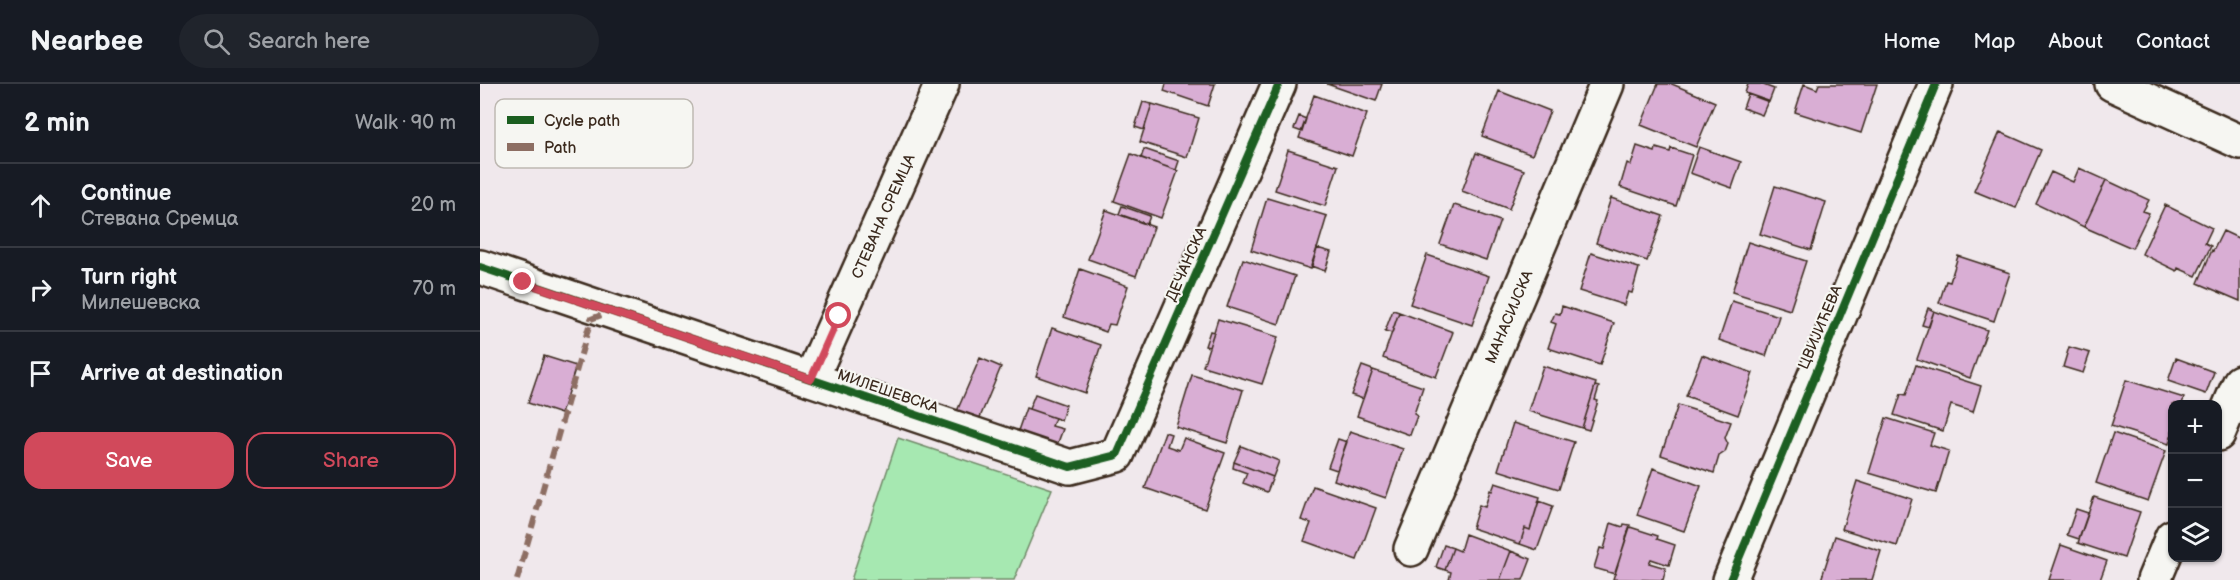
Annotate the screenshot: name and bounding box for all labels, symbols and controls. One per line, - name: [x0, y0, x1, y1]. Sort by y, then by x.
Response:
- search box: [179, 14, 599, 68]
- text: Nearbee: [30, 25, 143, 58]
- icon: search: [200, 25, 233, 58]
- text: Search here: [248, 28, 370, 55]
- text: Home: [1883, 29, 1940, 54]
- text: Map: [1973, 29, 2015, 54]
- text: About: [2048, 29, 2103, 54]
- text: Contact: [2136, 29, 2210, 54]
- legend: [495, 99, 693, 168]
- text: 2 min: [24, 108, 90, 139]
- text: Walk · 90 m: [355, 111, 456, 135]
- text: Cycle path: [544, 112, 620, 131]
- text: Path: [544, 139, 576, 158]
- street label: СТЕВАНА СРЕМЦА: [848, 151, 920, 282]
- text: Continue: [81, 180, 171, 207]
- icon: ahead: [24, 189, 57, 222]
- text: 20 m: [411, 193, 456, 217]
- text: Стевана Сремца: [81, 207, 239, 231]
- street label: ДЕЧАНСКА: [1162, 223, 1212, 304]
- text: Turn right: [81, 264, 177, 291]
- street label: МАНАСИЈСКА: [1481, 267, 1538, 366]
- route end: [509, 268, 535, 294]
- icon: right: [24, 273, 57, 306]
- text: 70 m: [412, 277, 456, 301]
- street label: ЦВИЈИЋЕВА: [1794, 281, 1847, 372]
- text: Милешевска: [81, 291, 200, 315]
- route start: [825, 302, 851, 328]
- icon: arrive: [24, 357, 57, 390]
- text: Arrive at destination: [81, 360, 283, 387]
- street label: МИЛЕШЕВСКА: [835, 365, 942, 418]
- map controls: [2168, 400, 2222, 562]
- button: +: [2168, 400, 2222, 454]
- button: Save: [24, 432, 234, 489]
- button: Share: [246, 432, 456, 489]
- button: −: [2168, 454, 2222, 508]
- button: layers: [2168, 508, 2222, 562]

